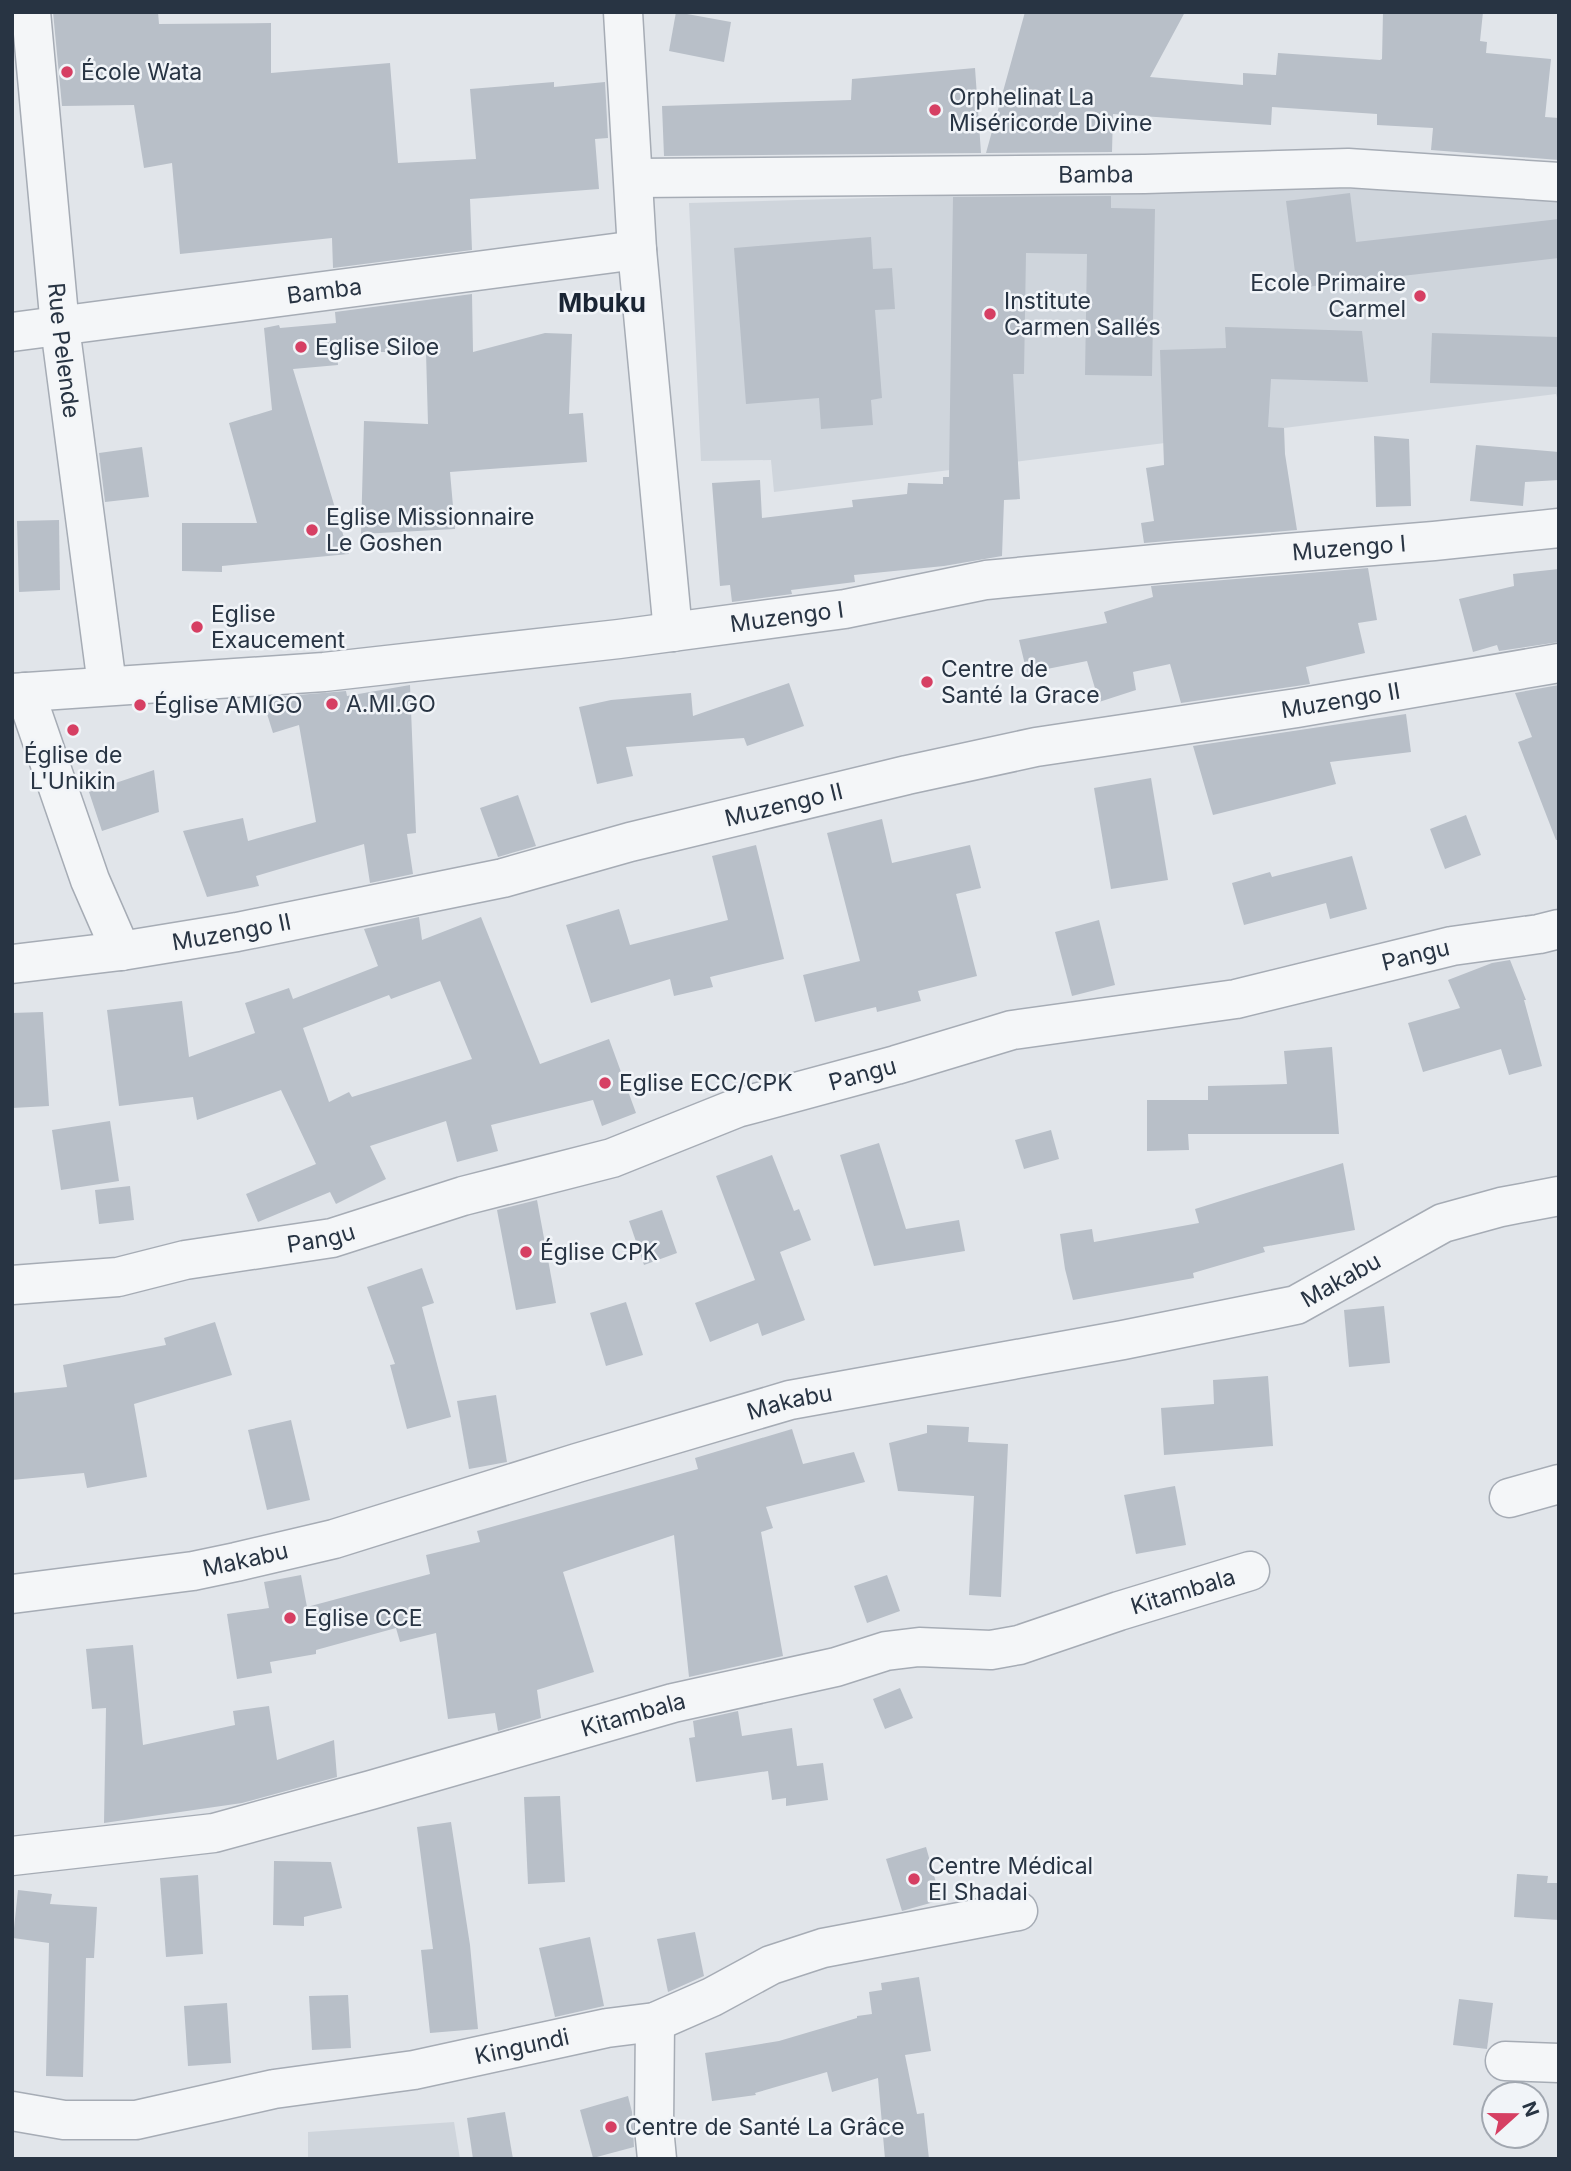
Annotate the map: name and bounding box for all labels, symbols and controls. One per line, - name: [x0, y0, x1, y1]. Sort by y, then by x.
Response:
- place label: École Wata: [81, 58, 202, 86]
- marker: École Wata: [59, 64, 75, 80]
- place label: Orphelinat La Miséricorde Divine: [949, 83, 1152, 137]
- marker: Orphelinat La Miséricorde Divine: [927, 102, 943, 118]
- street label: Bamba: [1058, 160, 1134, 189]
- place label: Ecole Primaire Carmel: [1250, 269, 1406, 323]
- street label: Bamba: [285, 272, 364, 310]
- street label: Rue Pelende: [42, 281, 86, 420]
- district label: Mbuku: [558, 287, 646, 318]
- place label: Institute Carmen Sallés: [1004, 287, 1161, 341]
- marker: Ecole Primaire Carmel: [1412, 288, 1428, 304]
- marker: Institute Carmen Sallés: [982, 306, 998, 322]
- place label: Eglise Siloe: [315, 333, 439, 361]
- marker: Eglise Siloe: [293, 339, 309, 355]
- place label: Eglise Missionnaire Le Goshen: [326, 503, 534, 557]
- marker: Eglise Missionnaire Le Goshen: [304, 522, 320, 538]
- street label: Muzengo I: [1291, 529, 1407, 567]
- street label: Muzengo I: [728, 595, 845, 638]
- place label: Eglise Exaucement: [211, 600, 346, 654]
- marker: Eglise Exaucement: [189, 619, 205, 635]
- place label: Centre de Santé la Grace: [941, 655, 1100, 709]
- marker: Centre de Santé la Grace: [919, 674, 935, 690]
- street label: Muzengo II: [1279, 676, 1402, 724]
- place label: A.MI.GO: [346, 690, 436, 718]
- place label: Église AMIGO: [154, 691, 303, 719]
- marker: A.MI.GO: [324, 696, 340, 712]
- marker: Église AMIGO: [132, 697, 148, 713]
- marker: Église de L'Unikin: [65, 722, 81, 738]
- place label: Église de L'Unikin: [24, 741, 122, 795]
- street label: Muzengo II: [722, 777, 846, 833]
- street label: Muzengo II: [170, 907, 294, 956]
- street label: Pangu: [1379, 933, 1452, 977]
- street label: Pangu: [826, 1052, 899, 1097]
- place label: Eglise ECC/CPK: [619, 1069, 793, 1097]
- marker: Eglise ECC/CPK: [597, 1075, 613, 1091]
- street label: Pangu: [285, 1218, 359, 1259]
- place label: Église CPK: [540, 1238, 658, 1266]
- marker: Église CPK: [518, 1244, 534, 1260]
- street label: Makabu: [1296, 1247, 1386, 1313]
- street label: Makabu: [744, 1379, 835, 1426]
- street label: Makabu: [200, 1536, 291, 1583]
- street label: Kitambala: [1127, 1562, 1239, 1621]
- place label: Eglise CCE: [304, 1604, 423, 1632]
- marker: Eglise CCE: [282, 1610, 298, 1626]
- street label: Kitambala: [578, 1687, 688, 1743]
- place label: Centre Médical El Shadai: [928, 1852, 1093, 1906]
- marker: Centre Médical El Shadai: [906, 1871, 922, 1887]
- street label: Kingundi: [472, 2023, 572, 2070]
- north arrow: [1480, 2080, 1550, 2150]
- text: N: [1517, 2098, 1544, 2120]
- place label: Centre de Santé La Grâce: [625, 2113, 905, 2141]
- marker: Centre de Santé La Grâce: [603, 2119, 619, 2135]

